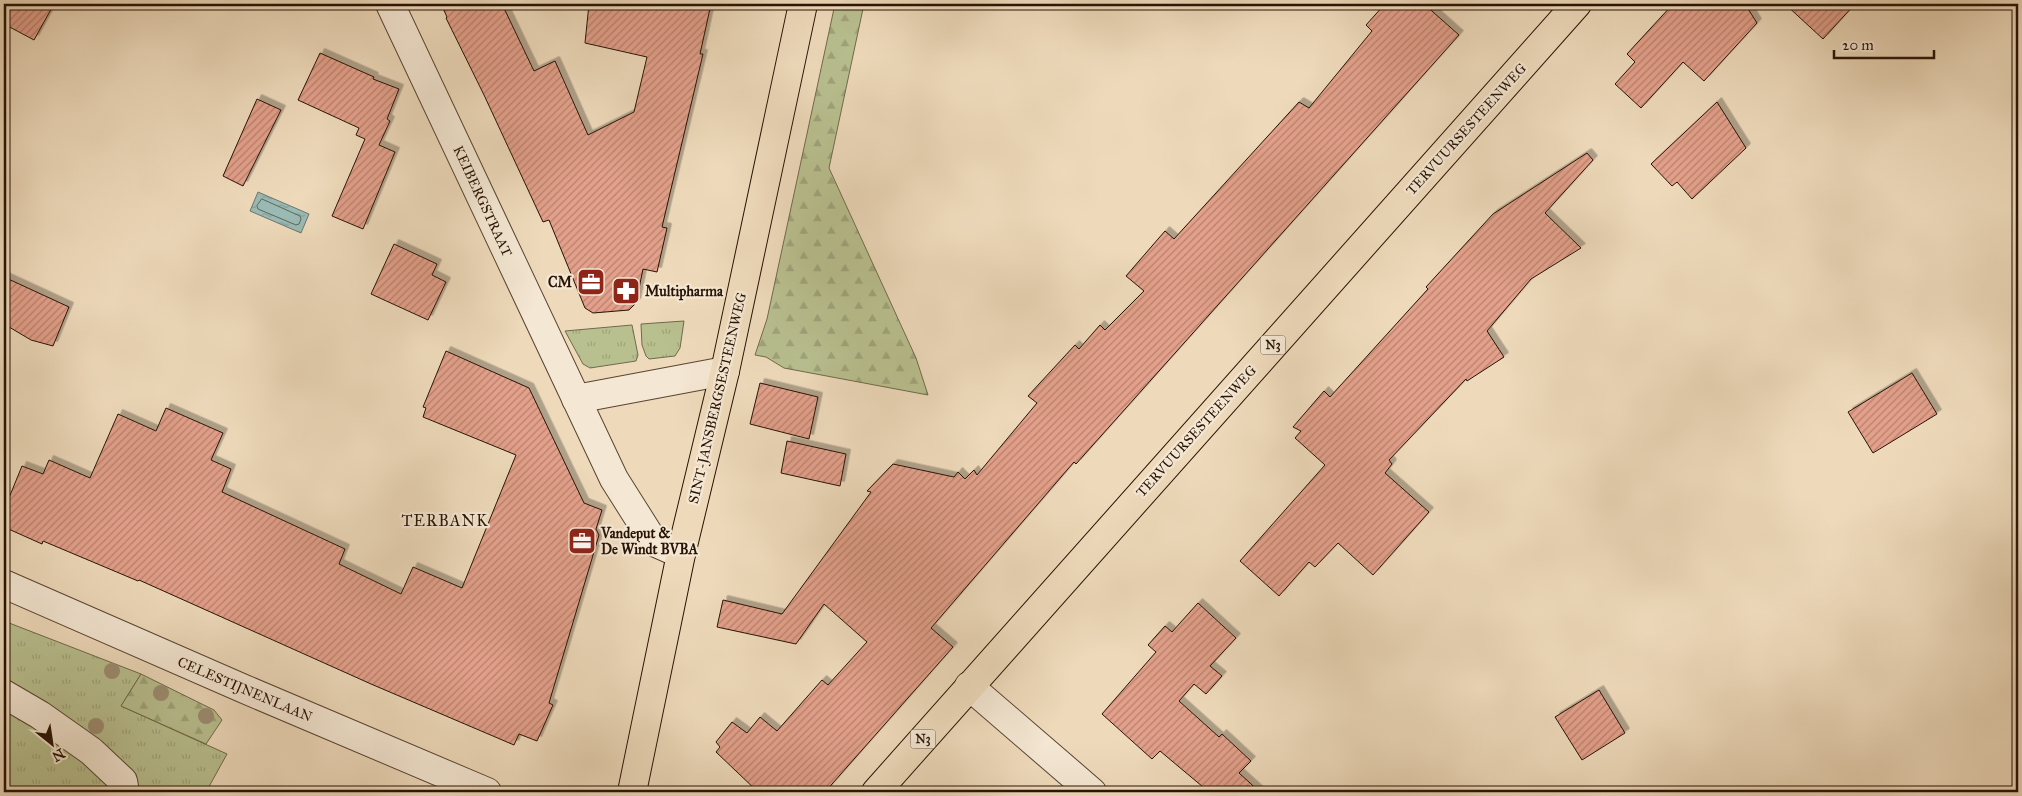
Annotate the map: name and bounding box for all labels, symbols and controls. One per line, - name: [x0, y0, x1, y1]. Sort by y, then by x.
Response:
- scale bar: [1834, 28, 1934, 60]
- text: 20 m: [1842, 36, 1874, 54]
- street label: TERVUURSESTEENWEG: [1403, 60, 1530, 199]
- street label: KEIBERGSTRAAT: [449, 143, 516, 260]
- office icon: CM: [576, 267, 606, 297]
- place label: CM: [548, 274, 573, 291]
- pharmacy icon: Multipharma: [611, 276, 641, 306]
- place label: Multipharma: [645, 283, 724, 301]
- street label: SINT-JANSBERGSESTEENWEG: [685, 291, 751, 506]
- road number: N3: [1260, 336, 1286, 354]
- street label: TERVUURSESTEENWEG: [1133, 362, 1260, 501]
- district label: TERBANK: [402, 511, 488, 530]
- place label: Vandeput & De Windt BVBA: [600, 525, 699, 558]
- office icon: Vandeput & De Windt BVBA: [567, 526, 597, 556]
- street label: CELESTIJNENLAAN: [175, 653, 315, 726]
- north arrow: [28, 718, 78, 768]
- road number: N3: [910, 730, 936, 749]
- text: N: [49, 744, 68, 765]

